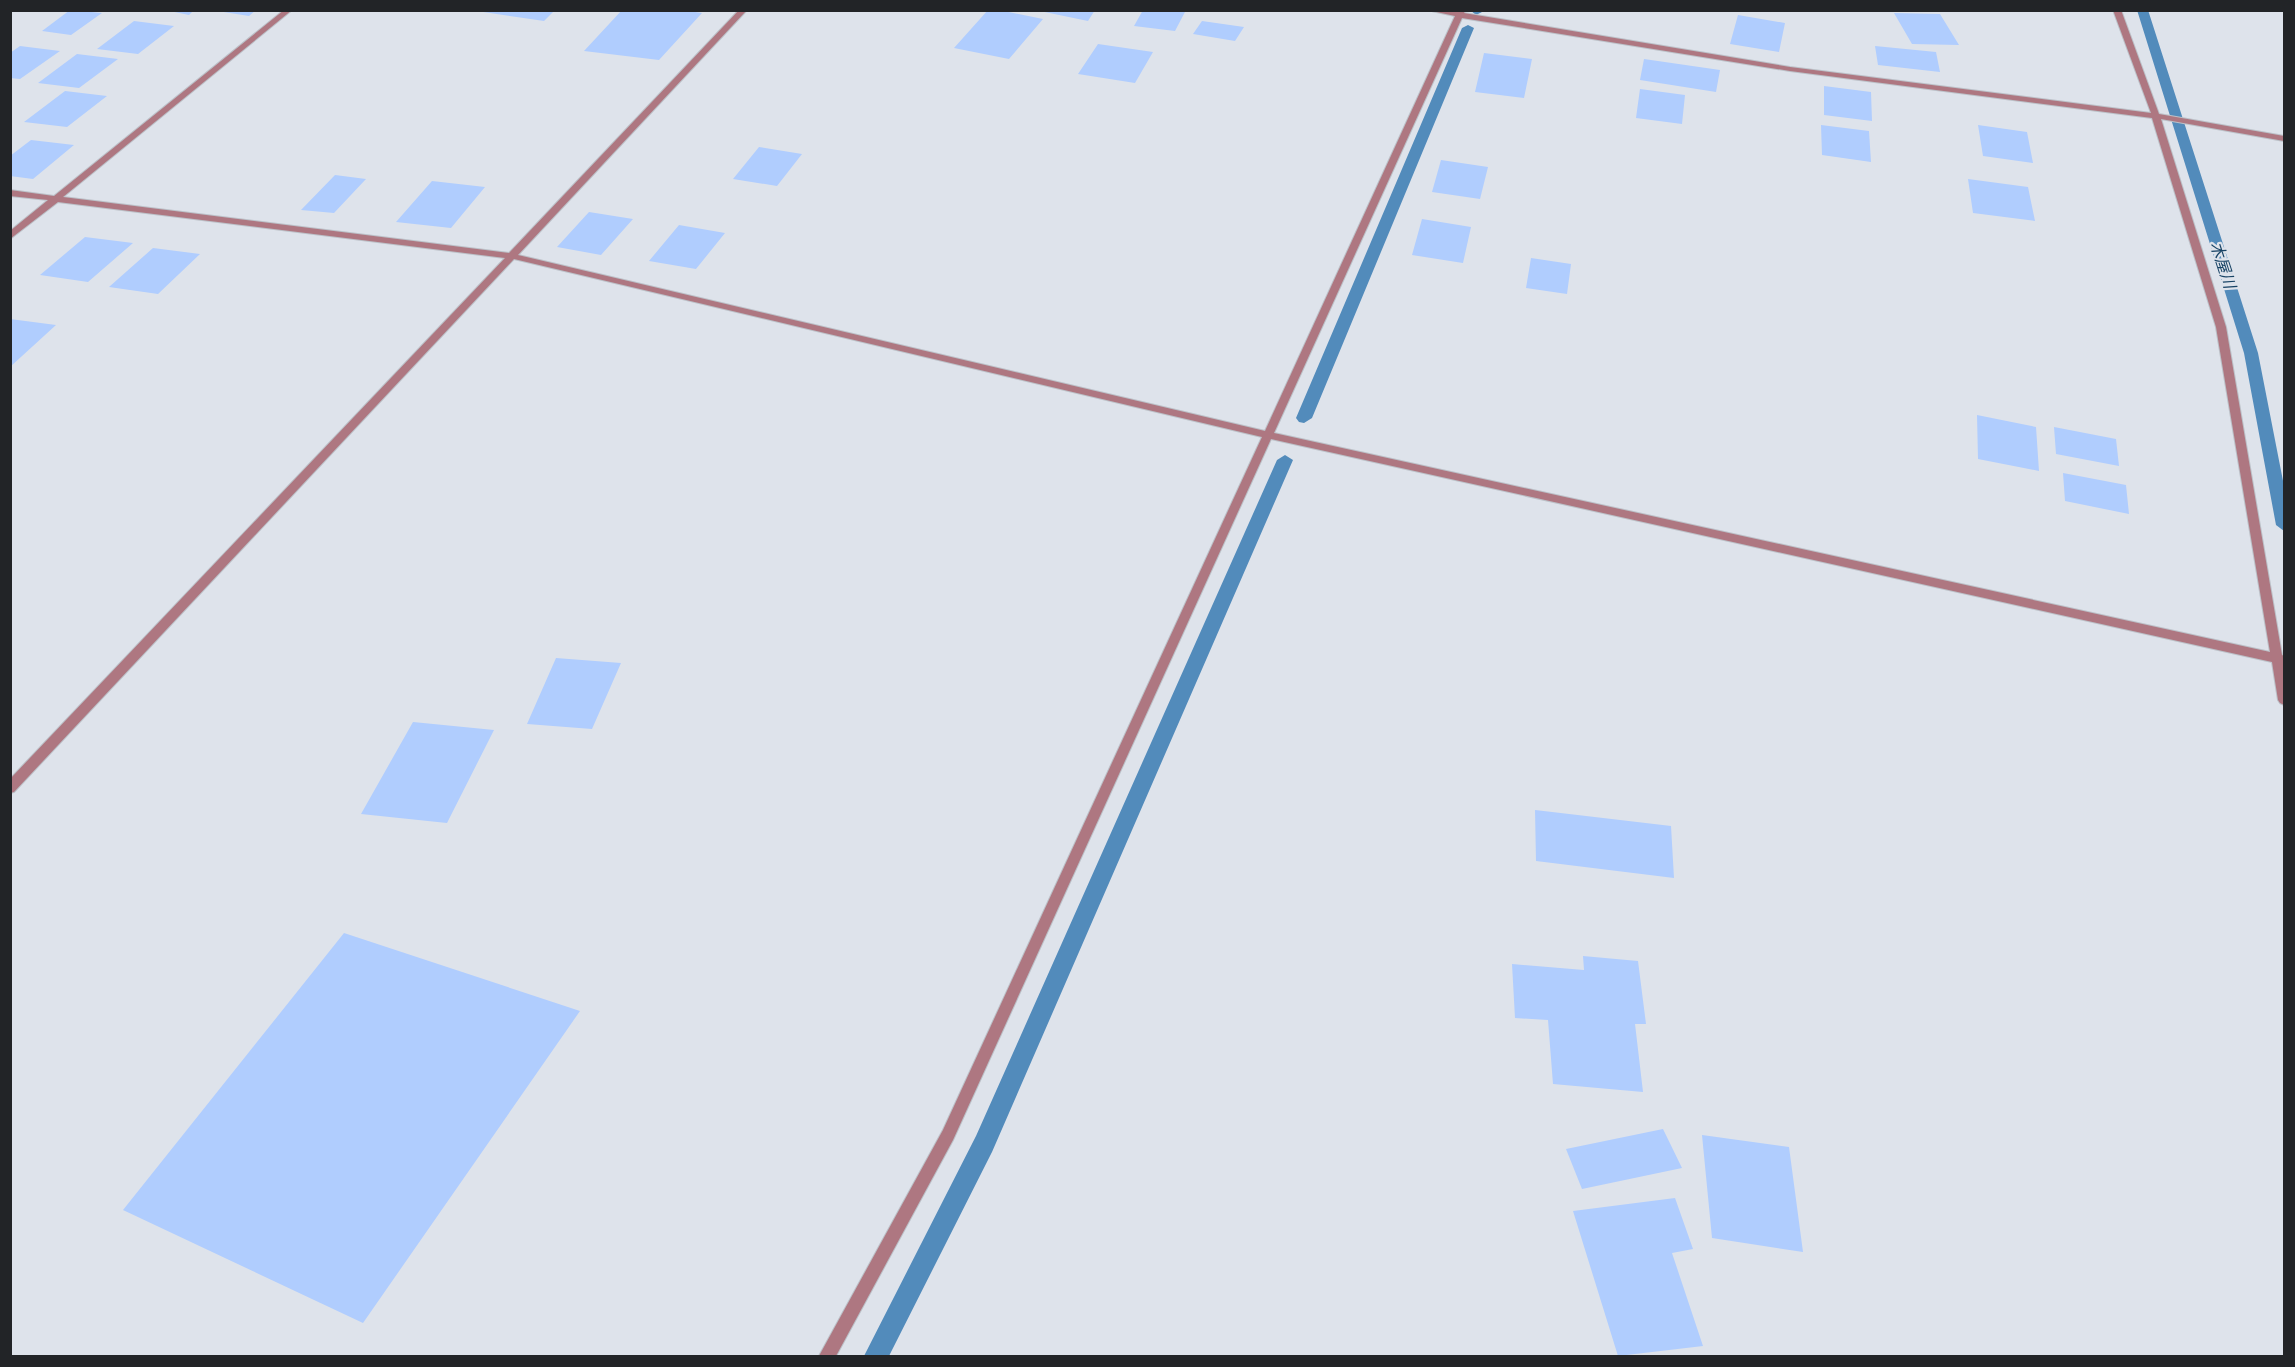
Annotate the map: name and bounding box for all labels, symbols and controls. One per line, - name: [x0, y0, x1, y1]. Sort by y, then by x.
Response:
- water label: 木屋川: [2207, 239, 2240, 293]

